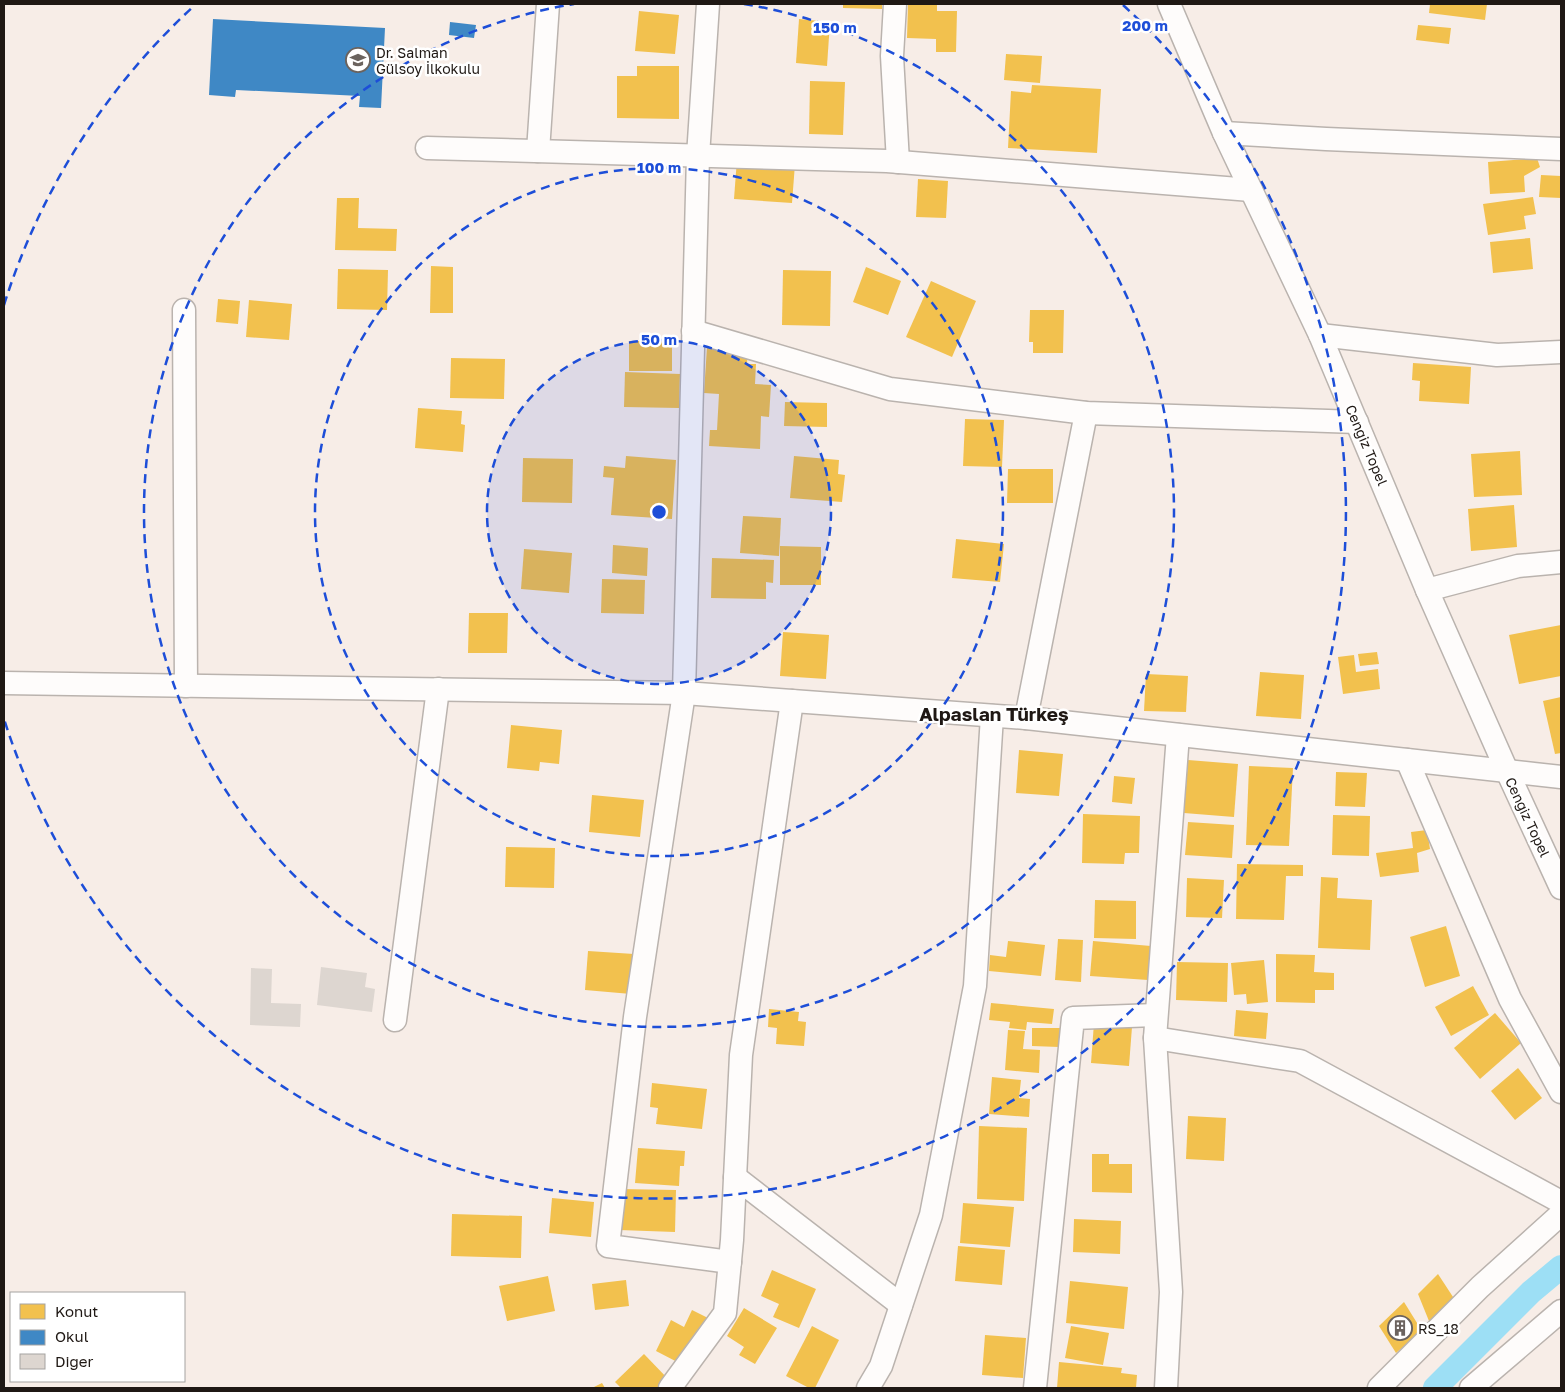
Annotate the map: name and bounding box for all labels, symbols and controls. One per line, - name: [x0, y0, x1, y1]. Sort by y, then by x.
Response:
- text: 200 m: [1122, 16, 1168, 34]
- text: 150 m: [813, 18, 857, 36]
- place label: Dr. Salman Gülsoy İlkokulu: [376, 44, 480, 77]
- school or university icon: Dr. Salman Gülsoy İlkokulu: [345, 47, 371, 73]
- text: 100 m: [637, 158, 681, 176]
- text: 50 m: [641, 330, 677, 348]
- street label: Cengiz Topel: [1342, 402, 1392, 488]
- centre of rings: [650, 503, 668, 521]
- district label: Alpaslan Türkeş: [919, 702, 1069, 725]
- street label: Cengiz Topel: [1502, 774, 1554, 860]
- legend: [10, 1292, 185, 1382]
- text: Konut: [55, 1302, 98, 1320]
- building icon: RS_18: [1387, 1315, 1413, 1341]
- place label: RS_18: [1418, 1320, 1459, 1337]
- text: Okul: [55, 1327, 89, 1345]
- text: Diğer: [55, 1352, 93, 1370]

